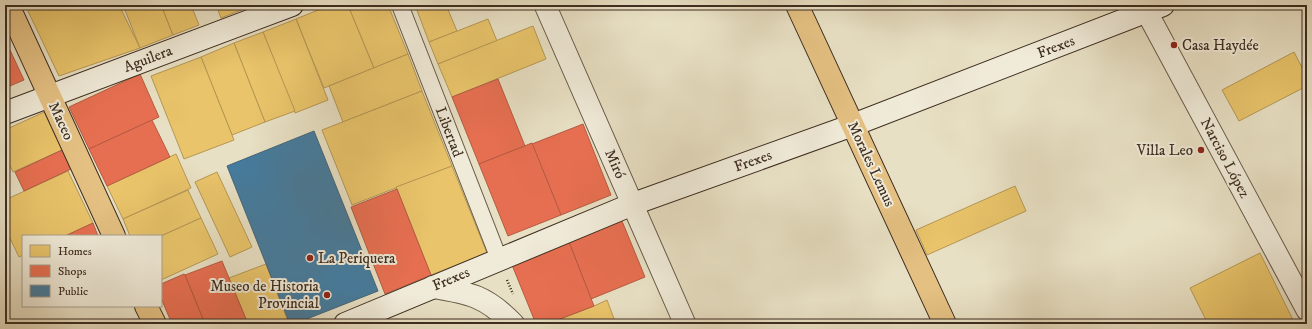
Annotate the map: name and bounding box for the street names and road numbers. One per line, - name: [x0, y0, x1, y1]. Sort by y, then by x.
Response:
- street label: Frexes: [1034, 31, 1078, 63]
- street label: Aguilera: [121, 41, 176, 77]
- street label: Maceo: [44, 99, 78, 143]
- street label: Libertad: [431, 104, 467, 160]
- street label: Narciso López: [1196, 115, 1254, 202]
- street label: Morales Lemus: [843, 118, 899, 210]
- street label: Frexes: [732, 145, 774, 177]
- street label: Miró: [600, 146, 630, 182]
- street label: Frexes: [429, 263, 473, 295]

